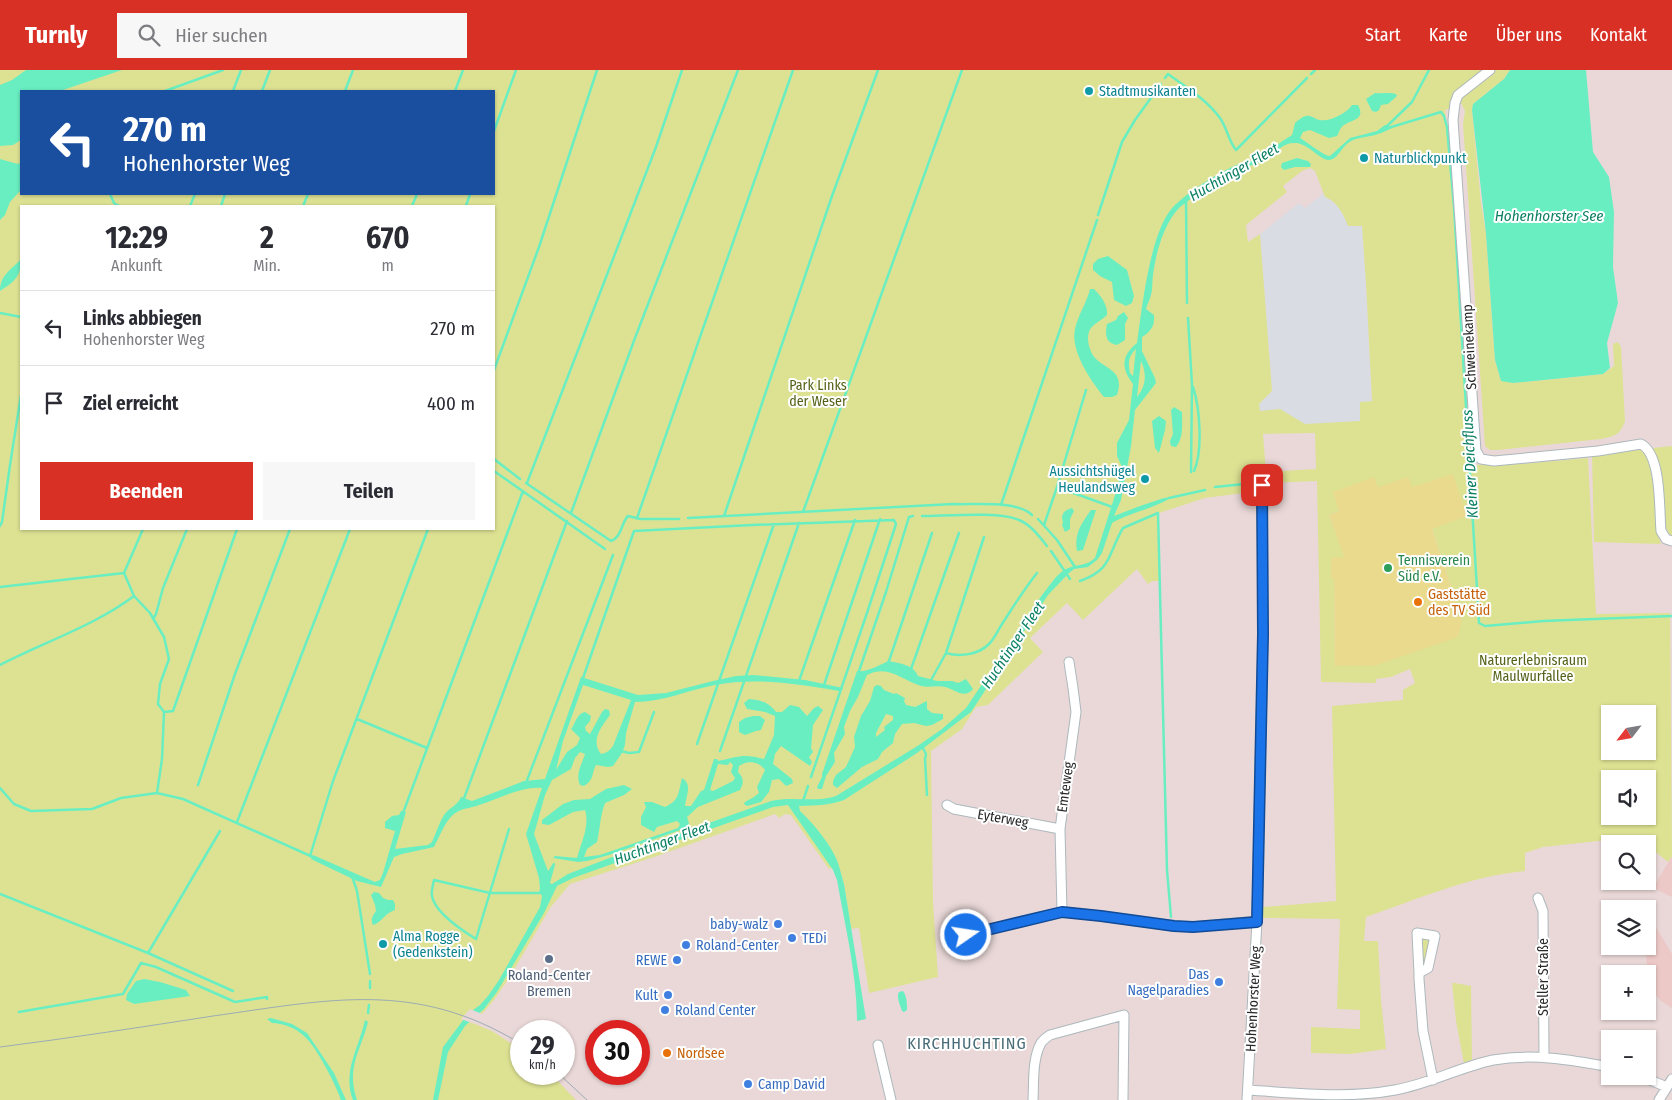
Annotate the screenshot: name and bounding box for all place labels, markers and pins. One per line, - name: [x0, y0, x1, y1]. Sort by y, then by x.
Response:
- place label: Stadtmusikanten: [1099, 83, 1196, 100]
- marker: Stadtmusikanten: [1083, 85, 1095, 97]
- place label: Naturblickpunkt: [1374, 150, 1467, 167]
- marker: Naturblickpunkt: [1358, 152, 1370, 164]
- place label: Aussichtshügel Heulandsweg: [1049, 463, 1135, 496]
- pin: [1241, 464, 1283, 506]
- marker: Aussichtshügel Heulandsweg: [1139, 473, 1151, 485]
- place label: Tennisverein Süd e.V.: [1398, 552, 1470, 585]
- marker: Tennisverein Süd e.V.: [1382, 562, 1394, 574]
- place label: Gaststätte des TV Süd: [1428, 586, 1490, 619]
- marker: Gaststätte des TV Süd: [1412, 596, 1424, 608]
- place label: baby-walz: [710, 916, 768, 933]
- marker: baby-walz: [772, 918, 784, 930]
- place label: Alma Rogge (Gedenkstein): [393, 928, 473, 961]
- place label: TEDi: [802, 930, 827, 947]
- marker: TEDi: [786, 932, 798, 944]
- place label: Roland-Center: [696, 937, 779, 954]
- marker: Alma Rogge (Gedenkstein): [377, 938, 389, 950]
- marker: Roland-Center: [680, 939, 692, 951]
- place label: REWE: [636, 952, 667, 969]
- marker: Roland-Center Bremen: [543, 953, 555, 965]
- marker: REWE: [671, 954, 683, 966]
- place label: Das Nagelparadies: [1127, 966, 1209, 999]
- place label: Roland-Center Bremen: [508, 967, 590, 1000]
- marker: Das Nagelparadies: [1213, 976, 1225, 988]
- place label: Kult: [635, 987, 658, 1004]
- marker: Kult: [662, 989, 674, 1001]
- place label: Roland Center: [675, 1002, 756, 1019]
- marker: Roland Center: [659, 1004, 671, 1016]
- place label: Nordsee: [677, 1045, 725, 1062]
- marker: Nordsee: [661, 1047, 673, 1059]
- place label: Camp David: [758, 1076, 825, 1093]
- marker: Camp David: [742, 1078, 754, 1090]

